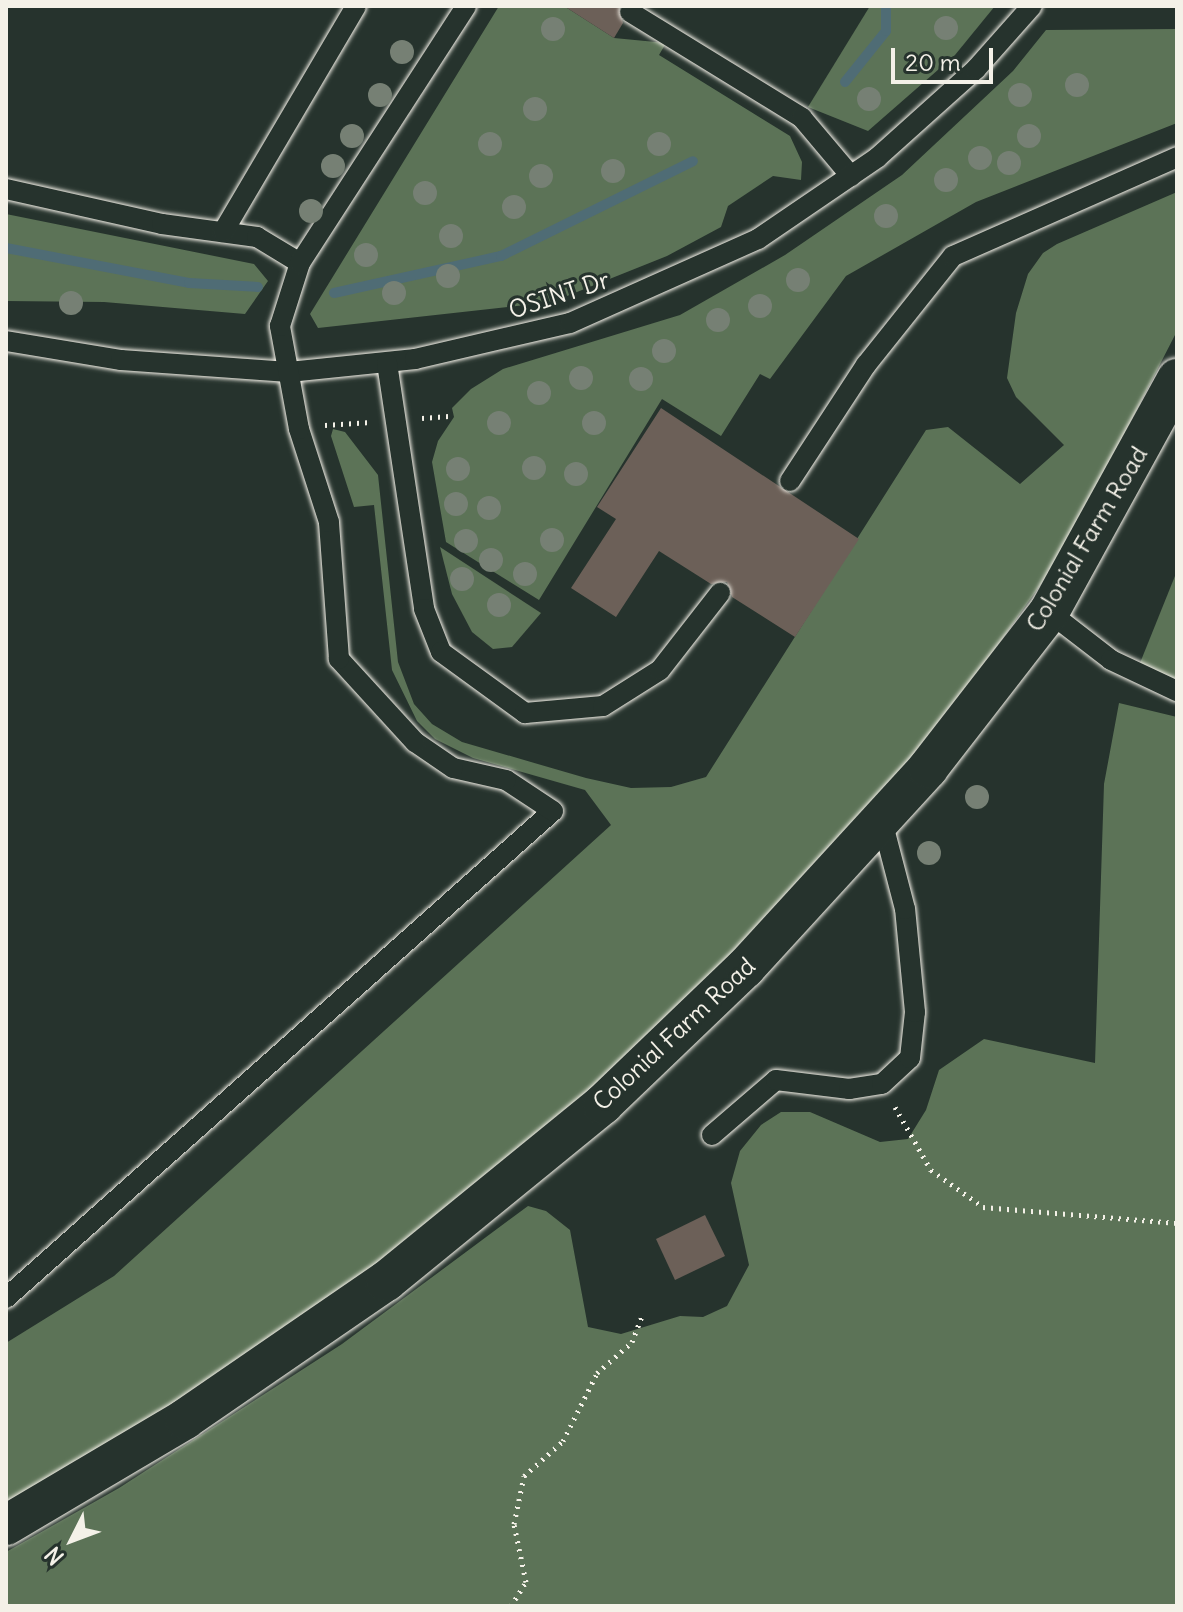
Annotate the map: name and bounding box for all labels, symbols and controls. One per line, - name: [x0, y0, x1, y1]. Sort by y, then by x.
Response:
- scale bar: [895, 32, 997, 82]
- text: 20 m: [905, 47, 961, 77]
- street label: OSINT Dr: [505, 265, 613, 325]
- street label: Colonial Farm Road: [1020, 441, 1154, 637]
- street label: Colonial Farm Road: [587, 952, 761, 1116]
- north arrow: [32, 1500, 112, 1580]
- text: N: [39, 1541, 70, 1571]

